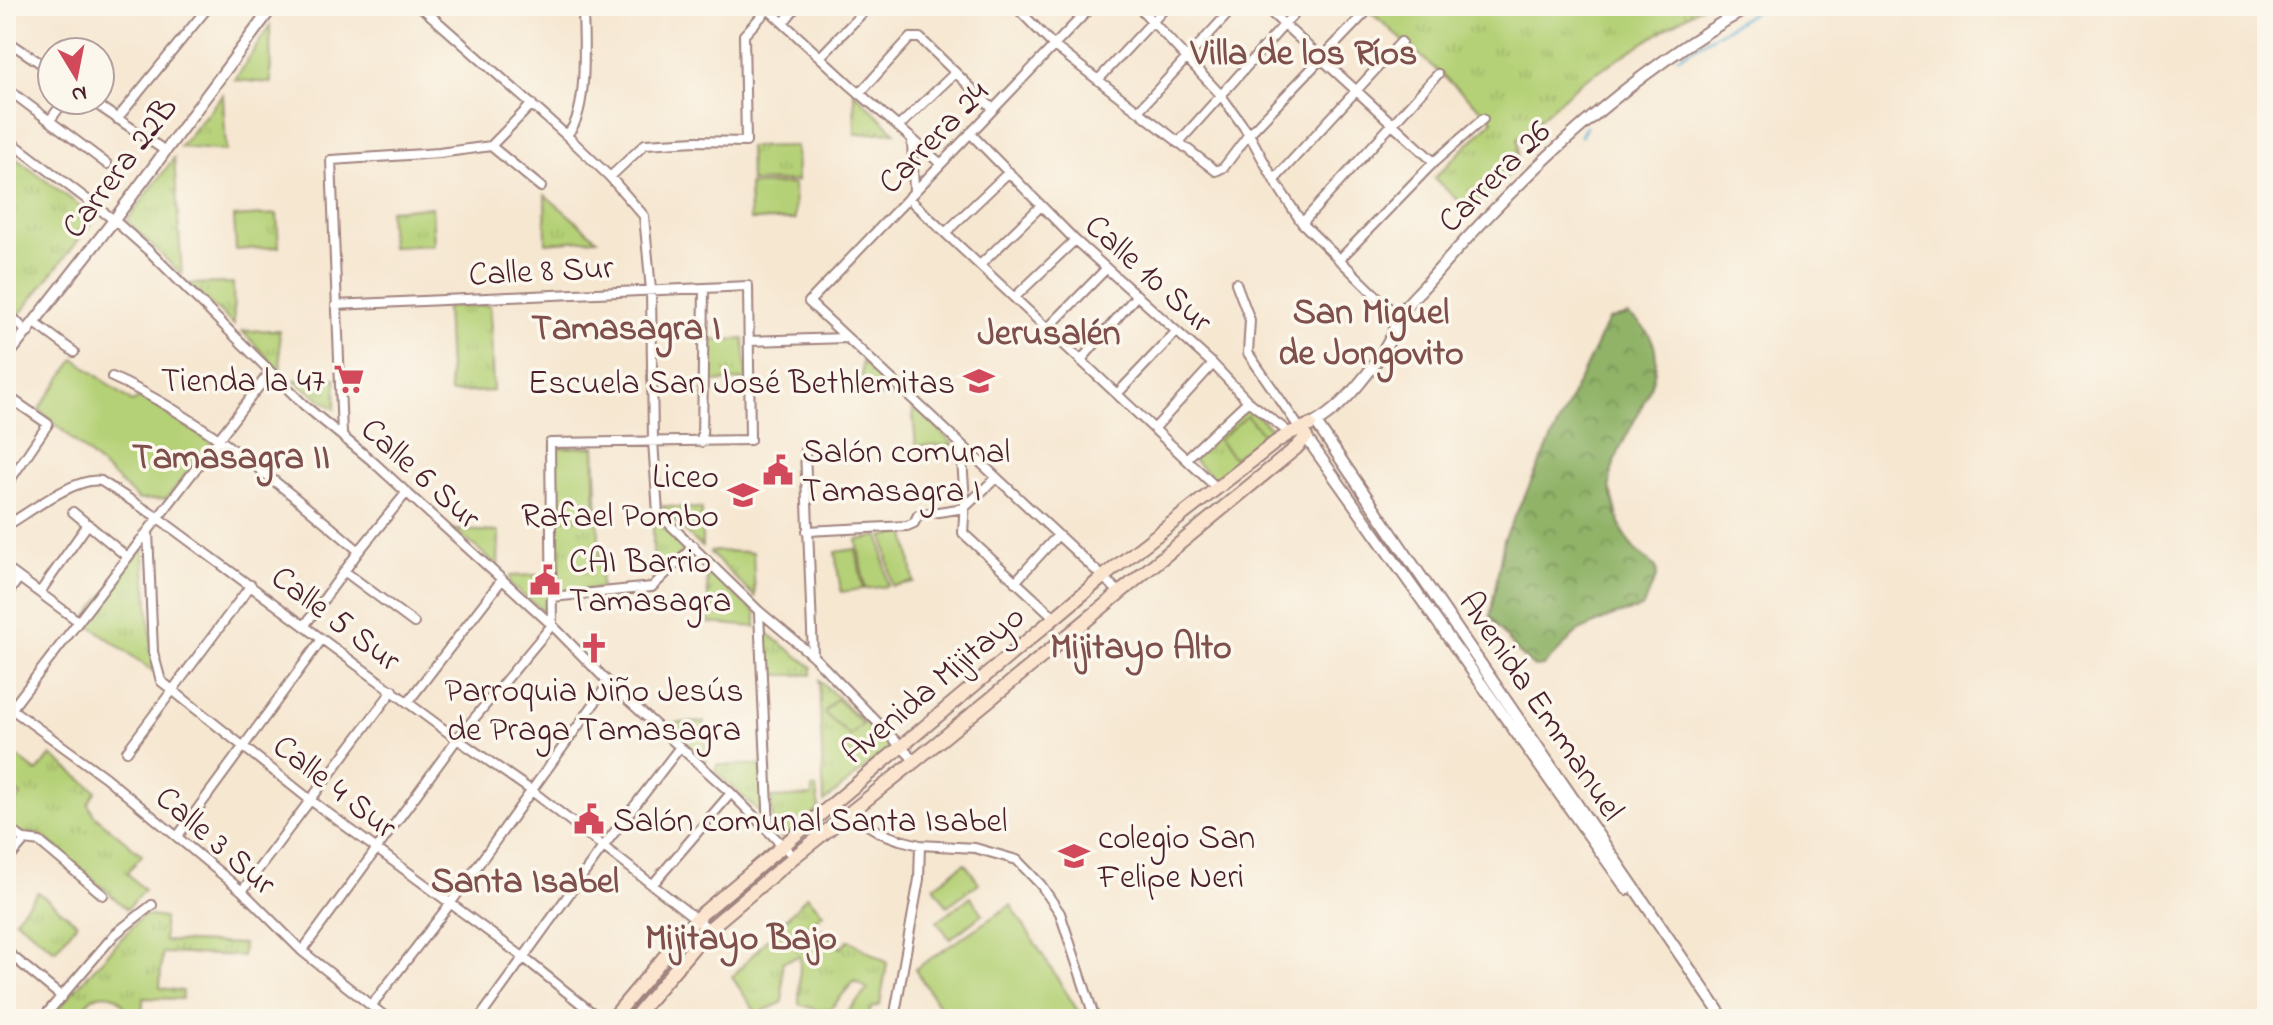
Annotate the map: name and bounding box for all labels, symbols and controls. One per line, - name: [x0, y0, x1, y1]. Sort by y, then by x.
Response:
- district label: Villa de los Ríos: [1190, 29, 1417, 82]
- north arrow: [36, 36, 116, 116]
- street label: Carrera 24: [868, 70, 1002, 207]
- text: N: [69, 76, 89, 110]
- street label: Carrera 22B: [51, 87, 192, 250]
- street label: Carrera 26: [1428, 110, 1564, 246]
- street label: Calle 10 Sur: [1072, 204, 1223, 347]
- street label: Calle 8 Sur: [467, 244, 615, 302]
- district label: San Miguel de Jongovito: [1278, 288, 1464, 383]
- district label: Tamasagra I: [531, 304, 721, 358]
- district label: Jerusalén: [977, 309, 1121, 362]
- place label: Tienda la 47: [161, 358, 325, 408]
- place label: Escuela San José Bethlemitas: [528, 360, 955, 410]
- supermarket icon: Tienda la 47: [332, 362, 366, 396]
- school or university icon: Escuela San José Bethlemitas: [962, 364, 996, 398]
- street label: Calle 6 Sur: [348, 407, 491, 543]
- place label: Salón comunal Tamasagra I: [802, 429, 1010, 518]
- district label: Tamasagra II: [132, 433, 330, 487]
- public building icon: Salón comunal Tamasagra I: [761, 453, 795, 487]
- place label: Liceo Rafael Pombo: [521, 454, 719, 543]
- school or university icon: Liceo Rafael Pombo: [726, 478, 760, 512]
- place label: CAI Barrio Tamasagra: [569, 539, 731, 628]
- street label: Calle 5 Sur: [259, 555, 411, 686]
- public building icon: CAI Barrio Tamasagra: [528, 563, 562, 597]
- street label: Avenida Emmanuel: [1444, 582, 1635, 832]
- street label: Avenida Mijitayo: [832, 594, 1037, 778]
- district label: Mijitayo Alto: [1050, 623, 1232, 676]
- church icon: Parroquia Niño Jesús de Praga Tamasagra: [577, 631, 611, 665]
- place label: Parroquia Niño Jesús de Praga Tamasagra: [444, 668, 744, 757]
- street label: Calle 4 Sur: [260, 723, 407, 853]
- street label: Calle 3 Sur: [143, 775, 286, 909]
- place label: Salón comunal Santa Isabel: [613, 798, 1007, 848]
- public building icon: Salón comunal Santa Isabel: [572, 802, 606, 836]
- place label: colegio San Felipe Neri: [1097, 815, 1255, 904]
- school or university icon: colegio San Felipe Neri: [1057, 839, 1091, 873]
- district label: Santa Isabel: [431, 857, 619, 910]
- district label: Mijitayo Bajo: [645, 914, 837, 967]

